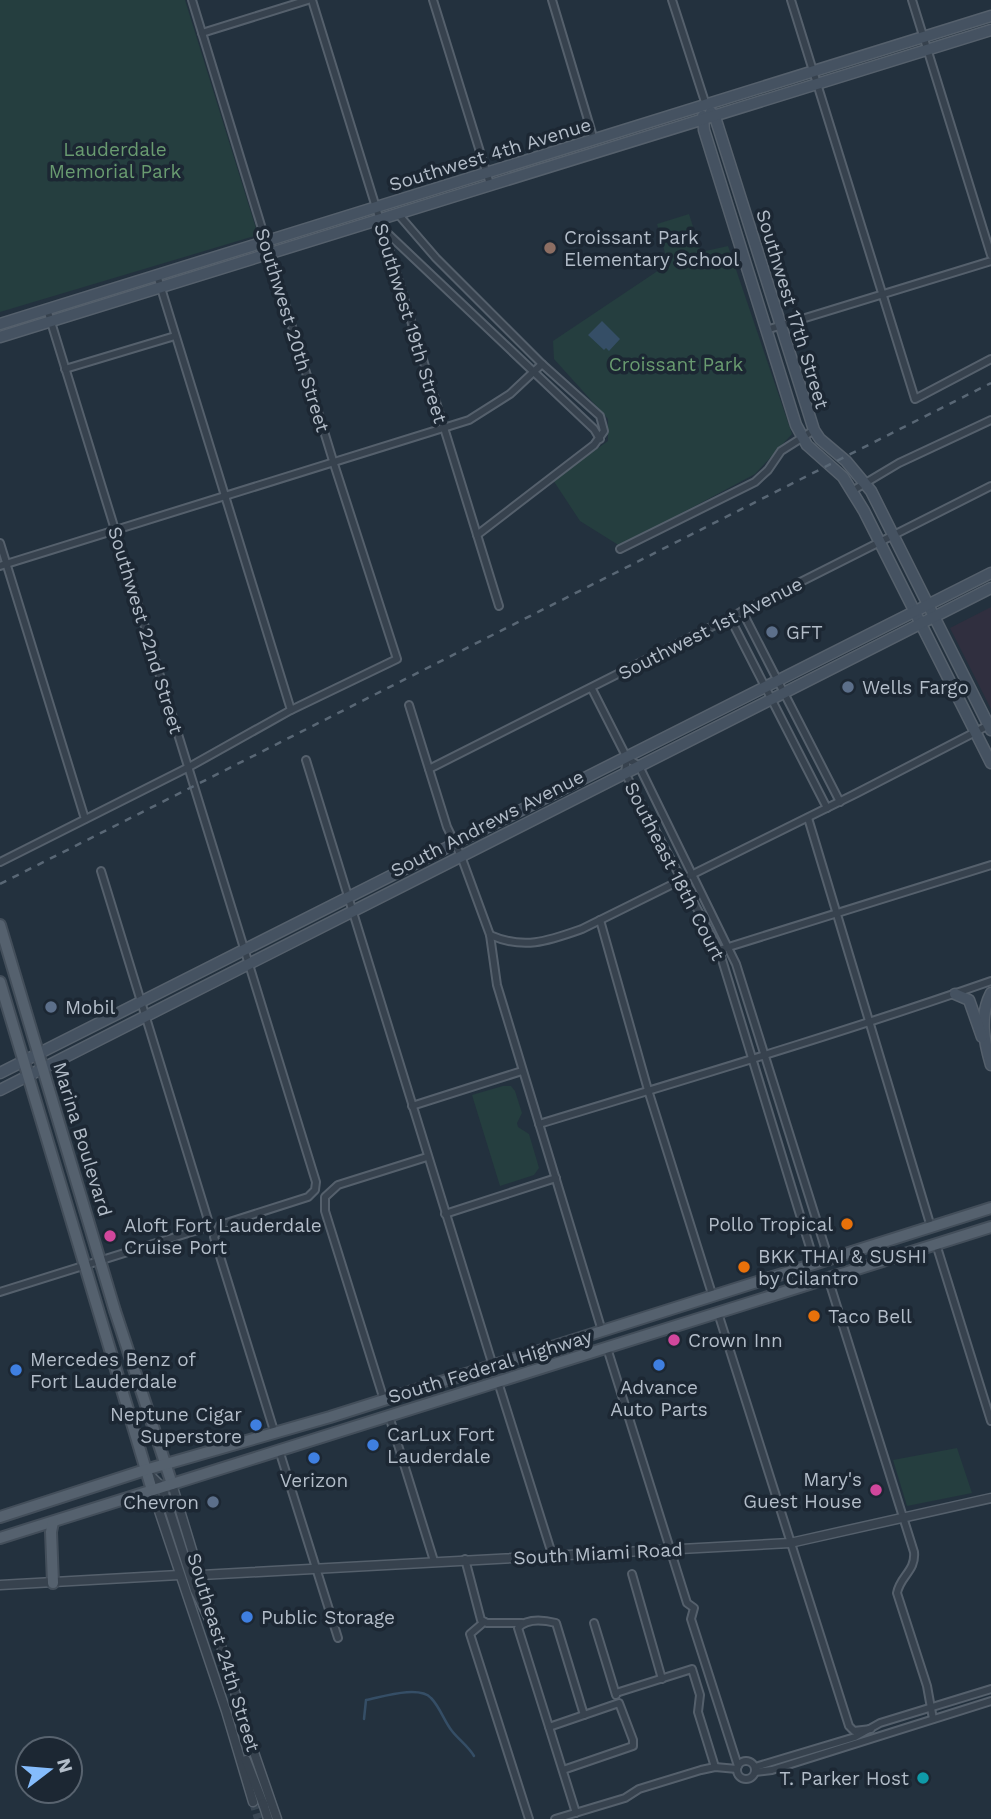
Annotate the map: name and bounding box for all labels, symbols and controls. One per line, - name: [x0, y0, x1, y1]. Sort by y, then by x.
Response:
- street label: Southwest 4th Avenue: [386, 113, 594, 196]
- park label: Lauderdale Memorial Park: [49, 138, 182, 183]
- street label: Southwest 17th Street: [751, 207, 834, 411]
- street label: Southwest 19th Street: [369, 220, 452, 426]
- street label: Southwest 20th Street: [251, 225, 335, 435]
- place label: Croissant Park Elementary School: [564, 226, 739, 271]
- marker: Croissant Park Elementary School: [542, 240, 558, 256]
- park label: Croissant Park: [609, 353, 744, 376]
- street label: Southwest 22nd Street: [103, 524, 188, 737]
- street label: Southwest 1st Avenue: [614, 572, 806, 685]
- place label: GFT: [786, 621, 823, 644]
- marker: GFT: [764, 624, 780, 640]
- place label: Wells Fargo: [862, 676, 969, 699]
- marker: Wells Fargo: [840, 679, 856, 695]
- street label: South Andrews Avenue: [387, 765, 588, 882]
- street label: Southeast 18th Court: [619, 778, 730, 964]
- place label: Mobil: [65, 996, 115, 1019]
- marker: Mobil: [43, 999, 59, 1015]
- street label: Marina Boulevard: [48, 1059, 117, 1219]
- place label: Pollo Tropical: [708, 1213, 833, 1236]
- place label: Aloft Fort Lauderdale Cruise Port: [124, 1214, 322, 1259]
- marker: Pollo Tropical: [839, 1216, 855, 1232]
- marker: Aloft Fort Lauderdale Cruise Port: [102, 1228, 118, 1244]
- place label: BKK THAI & SUSHI by Cilantro: [758, 1245, 927, 1290]
- marker: BKK THAI & SUSHI by Cilantro: [736, 1259, 752, 1275]
- place label: Taco Bell: [828, 1305, 912, 1328]
- marker: Taco Bell: [806, 1308, 822, 1324]
- street label: South Federal Highway: [385, 1324, 595, 1408]
- place label: Crown Inn: [688, 1329, 783, 1352]
- marker: Crown Inn: [666, 1332, 682, 1348]
- place label: Mercedes Benz of Fort Lauderdale: [30, 1348, 196, 1393]
- marker: Advance Auto Parts: [651, 1357, 667, 1373]
- marker: Mercedes Benz of Fort Lauderdale: [8, 1362, 24, 1378]
- place label: Advance Auto Parts: [610, 1376, 708, 1421]
- place label: Neptune Cigar Superstore: [110, 1403, 242, 1448]
- marker: Neptune Cigar Superstore: [248, 1417, 264, 1433]
- place label: CarLux Fort Lauderdale: [387, 1423, 495, 1468]
- marker: CarLux Fort Lauderdale: [365, 1437, 381, 1453]
- marker: Verizon: [306, 1450, 322, 1466]
- place label: Mary's Guest House: [743, 1468, 862, 1513]
- place label: Verizon: [280, 1469, 348, 1492]
- marker: Mary's Guest House: [868, 1482, 884, 1498]
- place label: Chevron: [123, 1491, 199, 1514]
- marker: Chevron: [205, 1494, 221, 1510]
- street label: South Miami Road: [513, 1538, 683, 1569]
- street label: Southeast 24th Street: [182, 1550, 265, 1754]
- place label: Public Storage: [261, 1606, 395, 1629]
- marker: Public Storage: [239, 1609, 255, 1625]
- north arrow: [14, 1735, 84, 1805]
- text: N: [52, 1756, 78, 1775]
- place label: T. Parker Host: [779, 1767, 909, 1790]
- marker: T. Parker Host: [915, 1770, 931, 1786]

